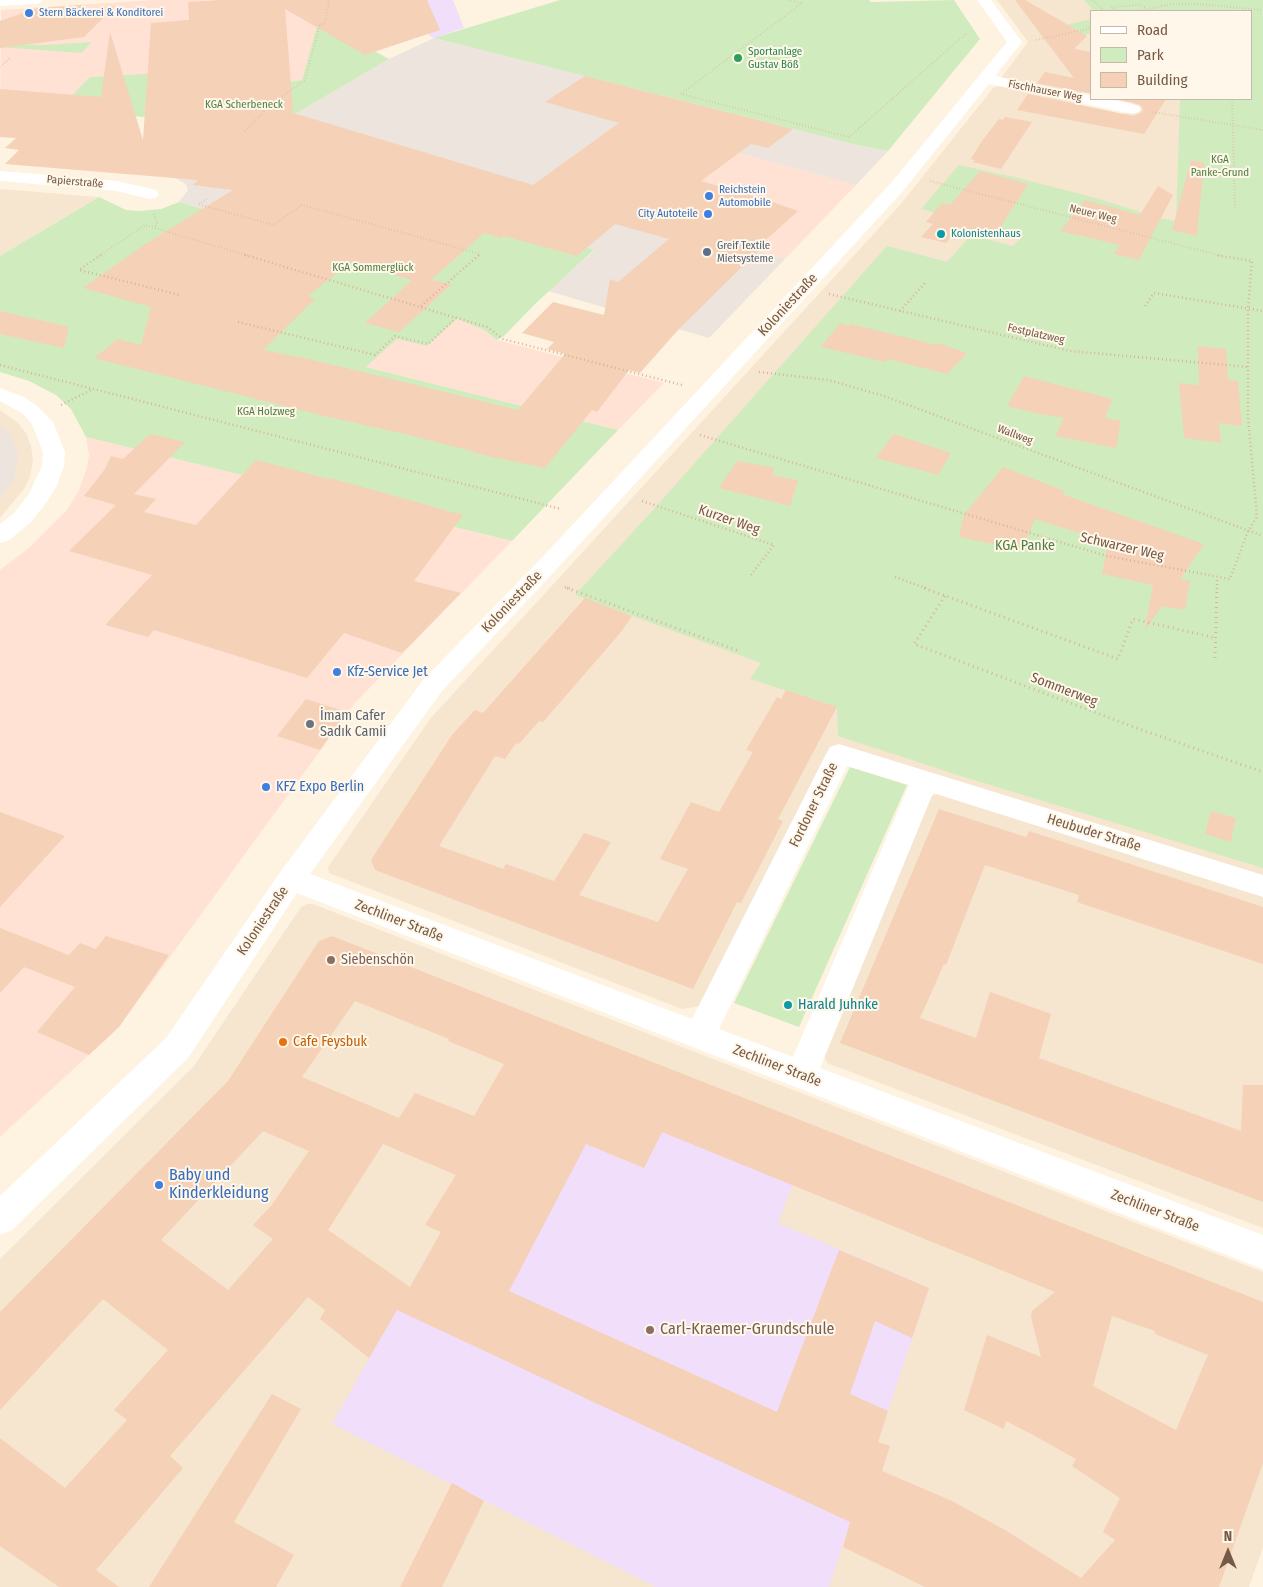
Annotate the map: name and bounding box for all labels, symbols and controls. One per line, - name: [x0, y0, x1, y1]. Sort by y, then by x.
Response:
- place label: Stern Bäckerei & Konditorei: [39, 6, 163, 20]
- marker: Stern Bäckerei & Konditorei: [23, 7, 35, 19]
- legend: [1090, 10, 1253, 100]
- text: Road: [1137, 21, 1168, 39]
- place label: Sportanlage Gustav Böß: [748, 45, 802, 71]
- text: Park: [1137, 46, 1164, 64]
- marker: Sportanlage Gustav Böß: [732, 52, 744, 64]
- text: Building: [1137, 71, 1188, 89]
- street label: Fischhauser Weg: [1007, 77, 1083, 105]
- park label: KGA Scherbeneck: [205, 98, 283, 112]
- park label: KGA Panke-Grund: [1191, 153, 1249, 179]
- street label: Papierstraße: [46, 173, 104, 191]
- place label: Reichstein Automobile: [719, 183, 771, 209]
- marker: Reichstein Automobile: [703, 190, 715, 202]
- street label: Neuer Weg: [1068, 202, 1118, 226]
- place label: City Autoteile: [638, 207, 698, 221]
- marker: City Autoteile: [702, 208, 714, 220]
- place label: Kolonistenhaus: [951, 227, 1021, 241]
- marker: Kolonistenhaus: [935, 228, 947, 240]
- place label: Greif Textile Mietsysteme: [717, 239, 773, 265]
- marker: Greif Textile Mietsysteme: [701, 246, 713, 258]
- park label: KGA Sommerglück: [332, 261, 414, 275]
- street label: Koloniestraße: [755, 270, 821, 340]
- street label: Festplatzweg: [1006, 321, 1066, 347]
- park label: KGA Holzweg: [237, 405, 295, 419]
- street label: Wallweg: [995, 422, 1035, 448]
- street label: Kurzer Weg: [696, 502, 762, 538]
- street label: Schwarzer Weg: [1079, 529, 1165, 565]
- park label: KGA Panke: [995, 538, 1055, 554]
- street label: Koloniestraße: [478, 568, 546, 636]
- place label: Kfz-Service Jet: [347, 664, 428, 680]
- marker: Kfz-Service Jet: [331, 666, 343, 678]
- street label: Sommerweg: [1028, 670, 1100, 710]
- place label: İmam Cafer Sadık Camii: [320, 708, 386, 740]
- marker: İmam Cafer Sadık Camii: [304, 718, 316, 730]
- street label: Fordoner Straße: [786, 760, 842, 850]
- place label: KFZ Expo Berlin: [276, 779, 364, 795]
- marker: KFZ Expo Berlin: [260, 781, 272, 793]
- street label: Heubuder Straße: [1045, 811, 1143, 855]
- street label: Koloniestraße: [234, 883, 292, 959]
- street label: Zechliner Straße: [352, 896, 446, 946]
- place label: Siebenschön: [341, 952, 414, 968]
- marker: Siebenschön: [325, 954, 337, 966]
- place label: Harald Juhnke: [798, 997, 878, 1013]
- marker: Harald Juhnke: [782, 999, 794, 1011]
- place label: Cafe Feysbuk: [293, 1034, 367, 1050]
- marker: Cafe Feysbuk: [277, 1036, 289, 1048]
- street label: Zechliner Straße: [730, 1041, 824, 1091]
- place label: Baby und Kinderkleidung: [169, 1166, 268, 1204]
- marker: Baby und Kinderkleidung: [153, 1179, 165, 1191]
- street label: Zechliner Straße: [1108, 1186, 1202, 1236]
- place label: Carl-Kraemer-Grundschule: [660, 1320, 834, 1340]
- marker: Carl-Kraemer-Grundschule: [644, 1324, 656, 1336]
- north arrow: [1203, 1527, 1253, 1577]
- text: N: [1224, 1528, 1232, 1545]

